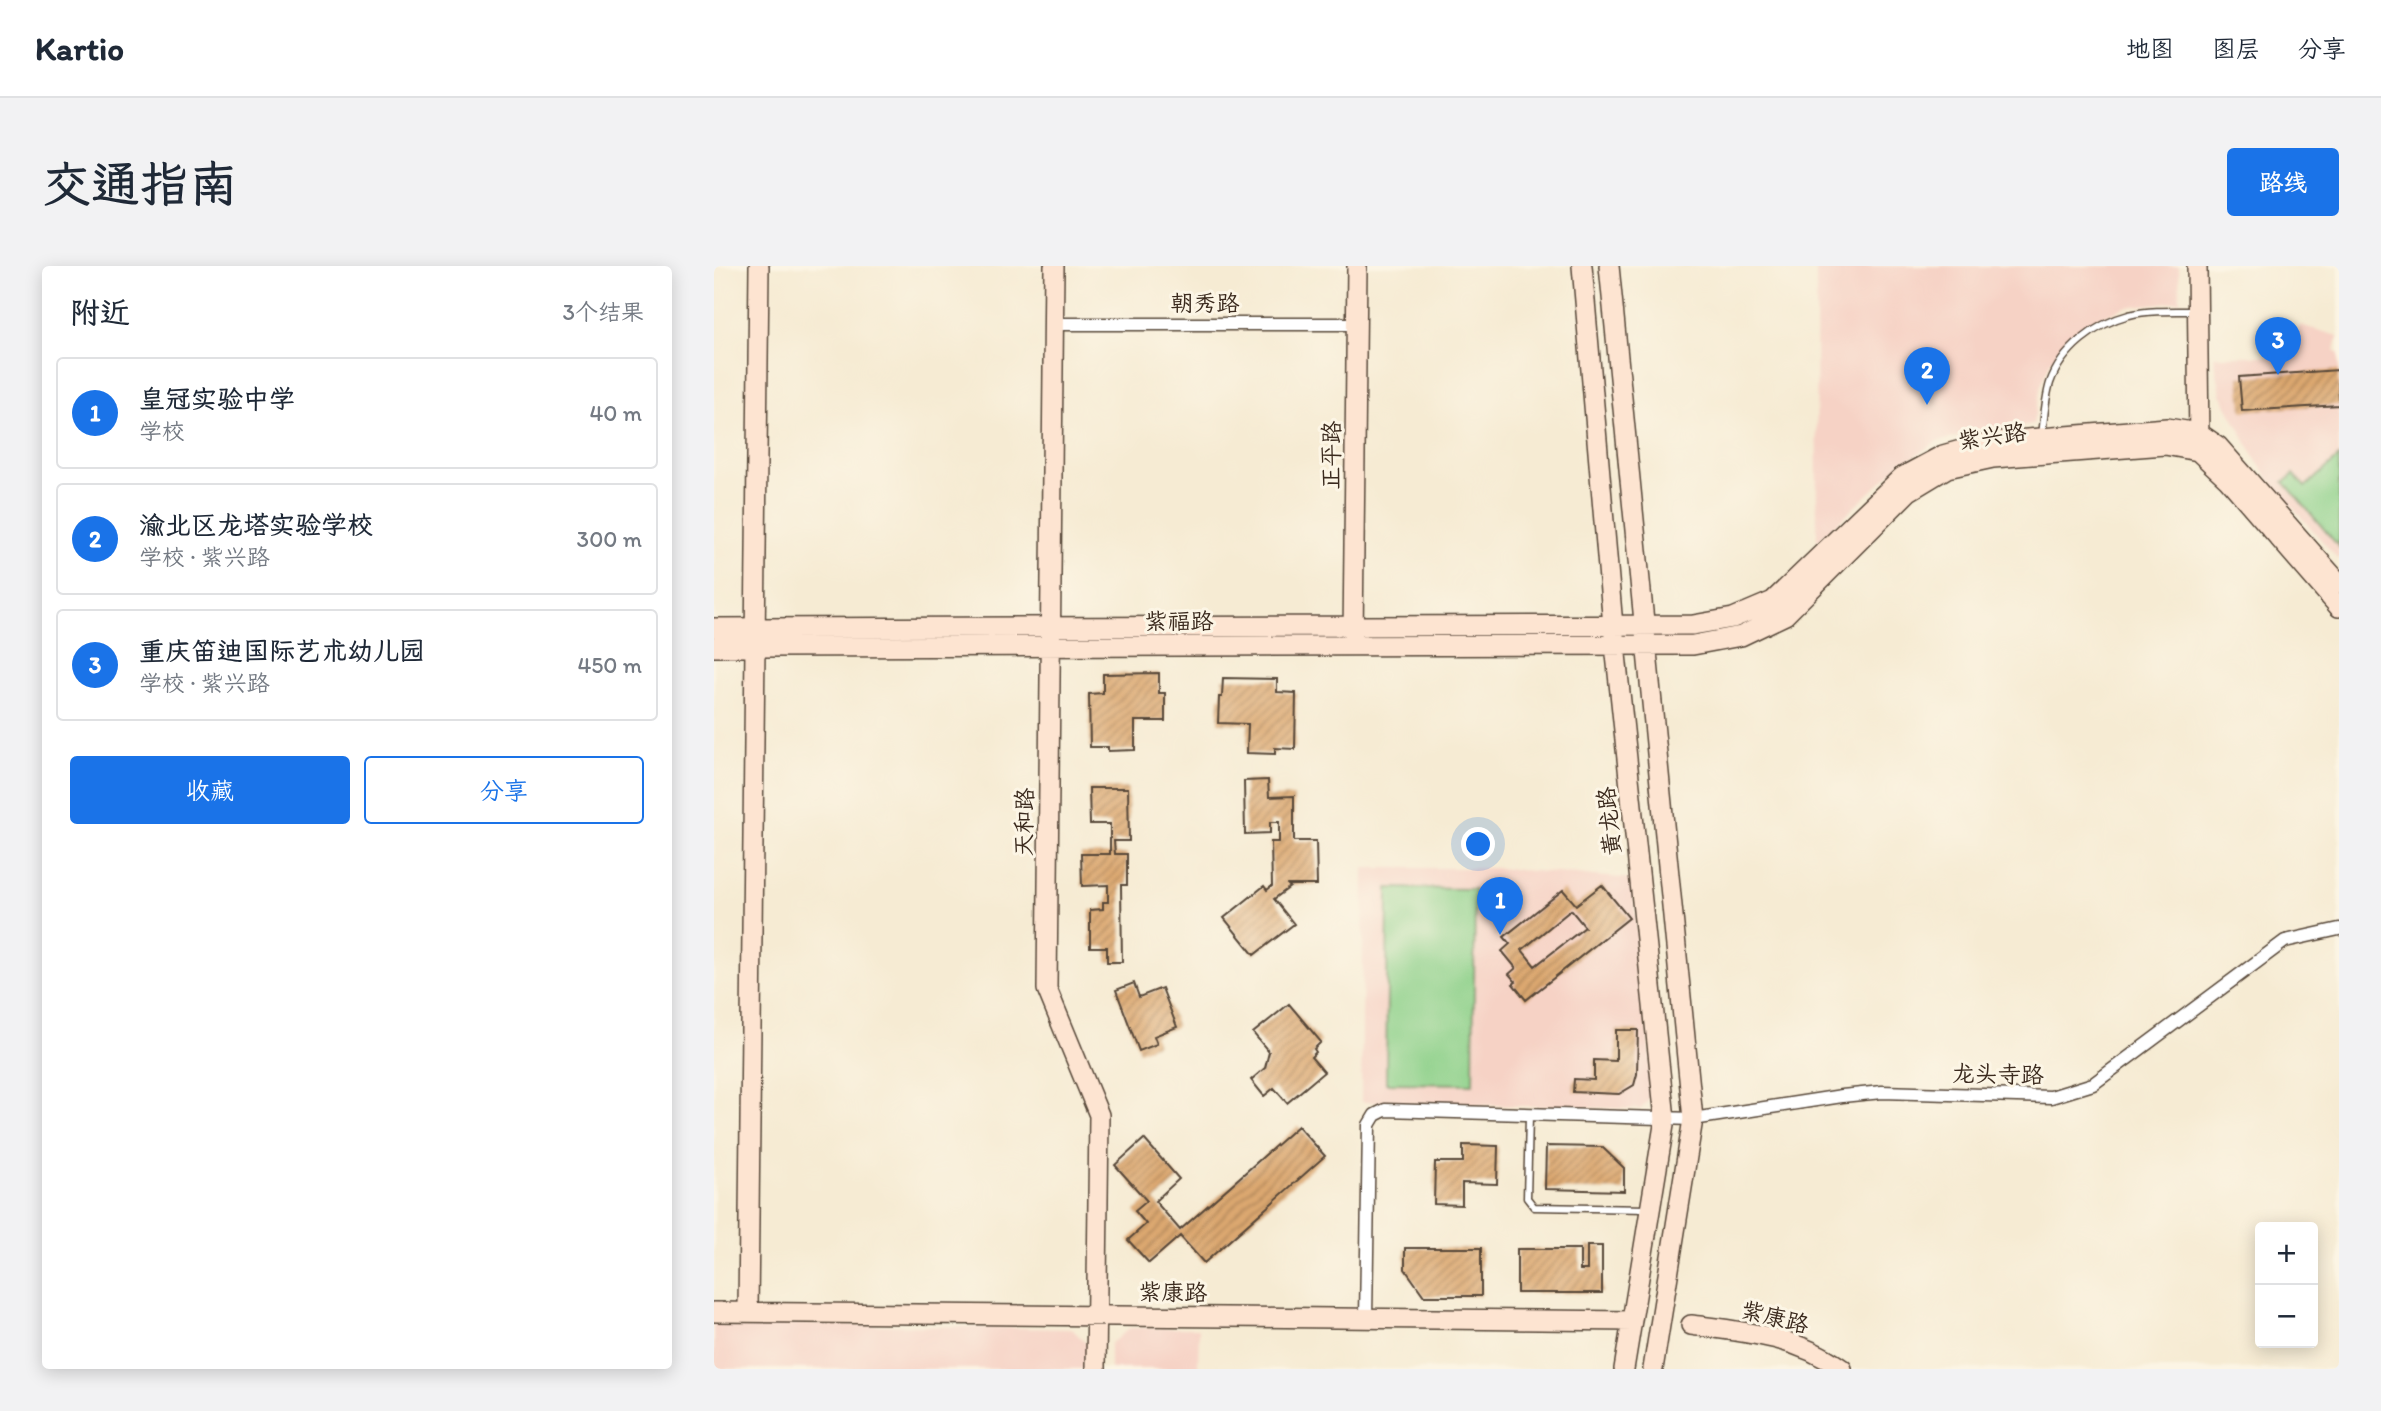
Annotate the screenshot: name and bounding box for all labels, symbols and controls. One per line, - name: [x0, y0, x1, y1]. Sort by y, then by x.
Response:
- text: Kartio: [35, 29, 124, 68]
- text: 地图: [2126, 34, 2174, 63]
- text: 图层: [2212, 34, 2260, 63]
- text: 分享: [2298, 34, 2346, 63]
- button: 路线: [2227, 148, 2339, 216]
- text: 交通指南: [42, 154, 238, 213]
- street label: 朝秀路: [1171, 289, 1240, 317]
- text: 附近: [70, 294, 130, 331]
- text: 3个结果: [562, 298, 644, 326]
- pin: 3: [2255, 317, 2301, 375]
- pin: 2: [1904, 347, 1950, 405]
- text: 皇冠实验中学: [139, 383, 295, 415]
- text: 1: [90, 399, 100, 427]
- text: 40 m: [589, 399, 642, 427]
- text: 学校: [139, 417, 185, 445]
- street label: 紫兴路: [1956, 417, 2028, 455]
- street label: 正平路: [1316, 420, 1346, 490]
- text: 渝北区龙塔实验学校: [139, 509, 373, 541]
- text: 2: [89, 525, 101, 553]
- text: 300 m: [577, 525, 642, 553]
- text: 学校 · 紫兴路: [139, 543, 270, 571]
- street label: 紫福路: [1145, 607, 1214, 635]
- text: 重庆笛迪国际艺术幼儿园: [139, 635, 425, 667]
- text: 3: [89, 651, 101, 679]
- text: 450 m: [577, 651, 642, 679]
- text: 学校 · 紫兴路: [139, 669, 270, 697]
- button: 收藏: [70, 756, 350, 824]
- button: 分享: [364, 756, 644, 824]
- street label: 黄龙路: [1591, 785, 1627, 857]
- street label: 天和路: [1009, 787, 1039, 857]
- your location: [1461, 827, 1495, 861]
- pin: 1: [1477, 877, 1523, 935]
- street label: 龙头寺路: [1952, 1059, 2044, 1089]
- map controls: [2255, 1222, 2318, 1348]
- button: +: [2255, 1222, 2318, 1285]
- street label: 紫康路: [1138, 1277, 1208, 1307]
- button: −: [2255, 1285, 2318, 1348]
- street label: 紫康路: [1738, 1295, 1812, 1339]

